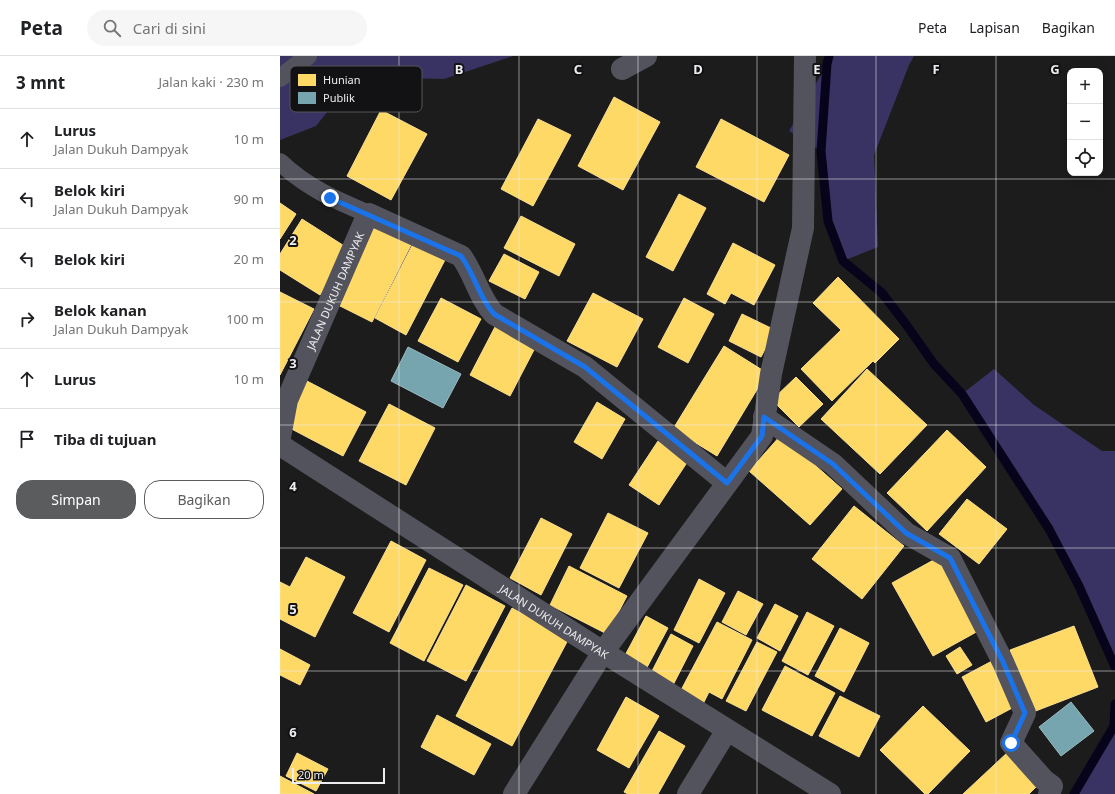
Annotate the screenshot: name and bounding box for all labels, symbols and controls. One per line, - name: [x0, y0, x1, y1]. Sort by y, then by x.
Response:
- search box: [87, 10, 367, 46]
- text: Peta: [20, 15, 63, 41]
- icon: search: [101, 17, 123, 39]
- text: Cari di sini: [133, 18, 206, 38]
- text: Peta: [918, 18, 947, 37]
- text: Lapisan: [969, 18, 1020, 37]
- text: Bagikan: [1042, 18, 1095, 37]
- text: B: [455, 60, 463, 78]
- text: C: [574, 60, 582, 78]
- text: D: [693, 60, 703, 78]
- text: E: [813, 60, 821, 78]
- text: F: [932, 60, 940, 78]
- text: G: [1050, 60, 1060, 78]
- legend: [290, 66, 422, 112]
- map controls: [1067, 68, 1103, 176]
- button: +: [1067, 68, 1103, 104]
- text: 3 mnt: [16, 71, 65, 94]
- text: Hunian: [323, 72, 361, 87]
- text: Jalan kaki · 230 m: [158, 73, 264, 91]
- text: Publik: [323, 90, 355, 105]
- button: −: [1067, 104, 1103, 140]
- text: Lurus: [54, 120, 96, 140]
- icon: ahead: [16, 128, 38, 150]
- text: 10 m: [234, 130, 264, 148]
- text: Jalan Dukuh Dampyak: [54, 140, 188, 158]
- button: locate: [1067, 140, 1103, 176]
- text: Belok kiri: [54, 180, 125, 200]
- icon: left: [16, 188, 38, 210]
- route end: [321, 189, 339, 207]
- text: 90 m: [234, 190, 264, 208]
- text: Jalan Dukuh Dampyak: [54, 200, 188, 218]
- street label: JALAN DUKUH DAMPYAK: [302, 229, 367, 353]
- text: 2: [289, 231, 297, 249]
- icon: left: [16, 248, 38, 270]
- text: Belok kiri: [54, 249, 125, 269]
- text: 20 m: [234, 250, 264, 268]
- text: Belok kanan: [54, 300, 147, 320]
- icon: right: [16, 308, 38, 330]
- text: 100 m: [226, 310, 264, 328]
- text: Jalan Dukuh Dampyak: [54, 320, 188, 338]
- text: 3: [289, 354, 297, 372]
- icon: ahead: [16, 368, 38, 390]
- text: Lurus: [54, 369, 96, 389]
- text: 10 m: [234, 370, 264, 388]
- icon: arrive: [16, 428, 38, 450]
- text: Tiba di tujuan: [54, 429, 157, 449]
- text: 4: [289, 477, 297, 495]
- button: Simpan: [16, 480, 136, 519]
- button: Bagikan: [144, 480, 264, 519]
- street label: JALAN DUKUH DAMPYAK: [496, 580, 612, 662]
- text: 5: [289, 600, 297, 618]
- text: 6: [289, 723, 297, 741]
- route start: [1002, 734, 1020, 752]
- scale bar: [292, 766, 385, 785]
- text: 20 m: [298, 767, 324, 782]

